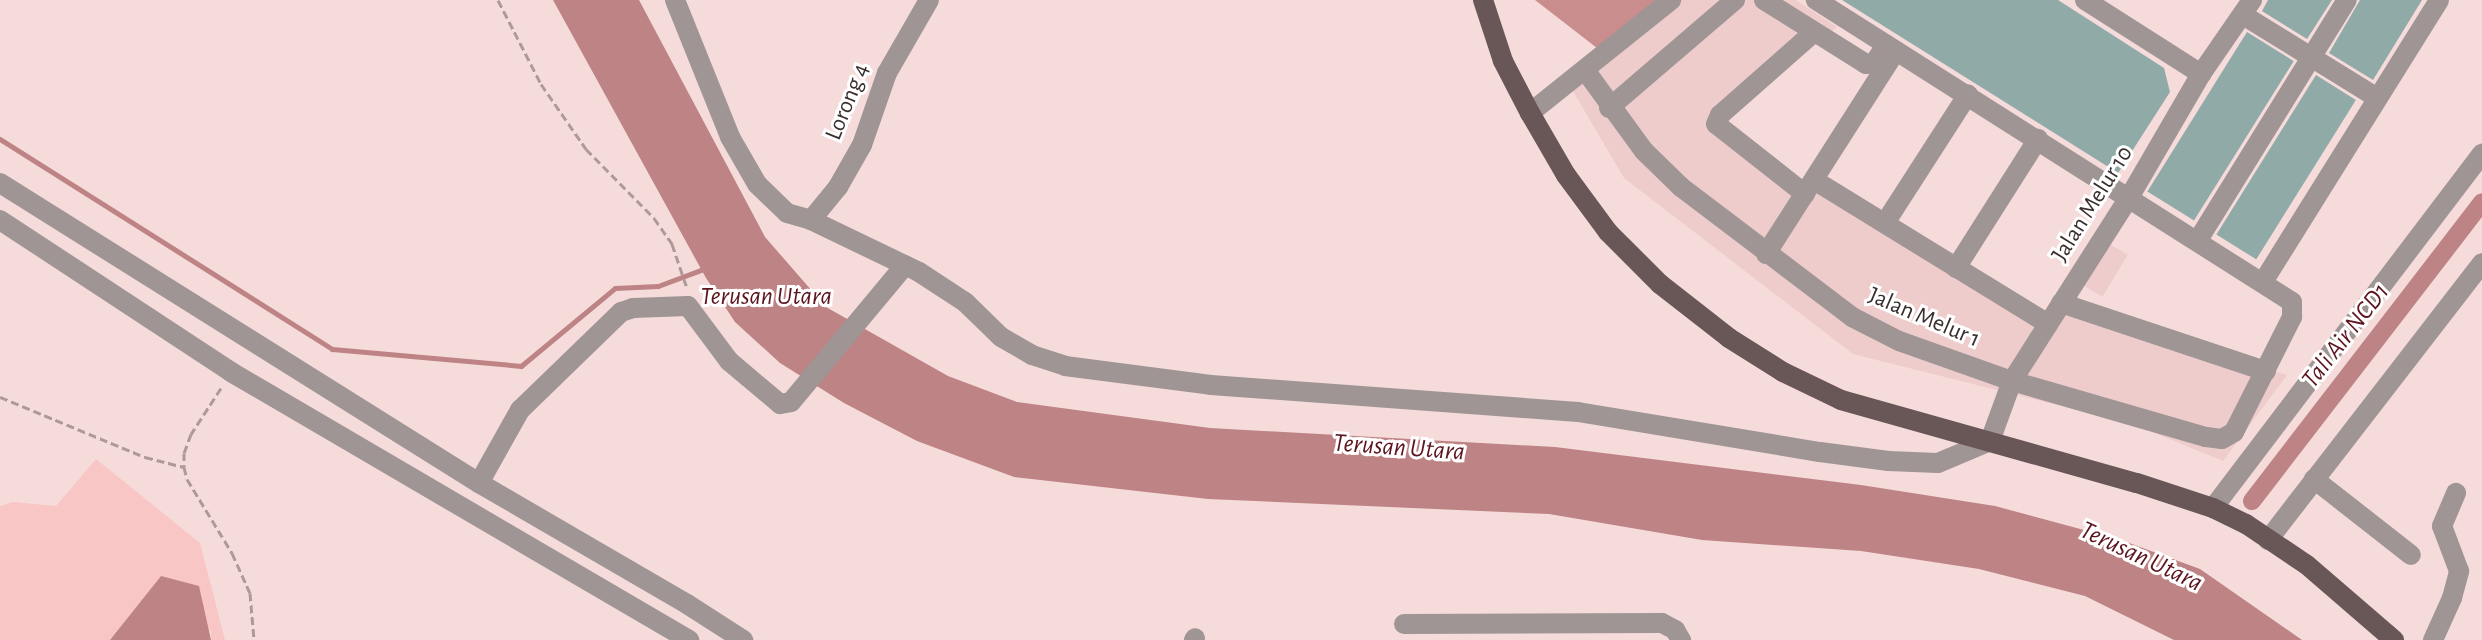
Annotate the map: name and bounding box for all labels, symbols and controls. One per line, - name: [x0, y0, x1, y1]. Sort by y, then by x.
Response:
- street label: Lorong 4: [820, 59, 876, 145]
- street label: Jalan Melur 10: [2046, 141, 2140, 267]
- water label: Tali Air NCD1: [2295, 277, 2397, 395]
- water label: Terusan Utara: [700, 281, 832, 313]
- street label: Jalan Melur 1: [1864, 282, 1984, 354]
- water label: Terusan Utara: [1332, 428, 1466, 468]
- water label: Terusan Utara: [2075, 515, 2207, 599]

